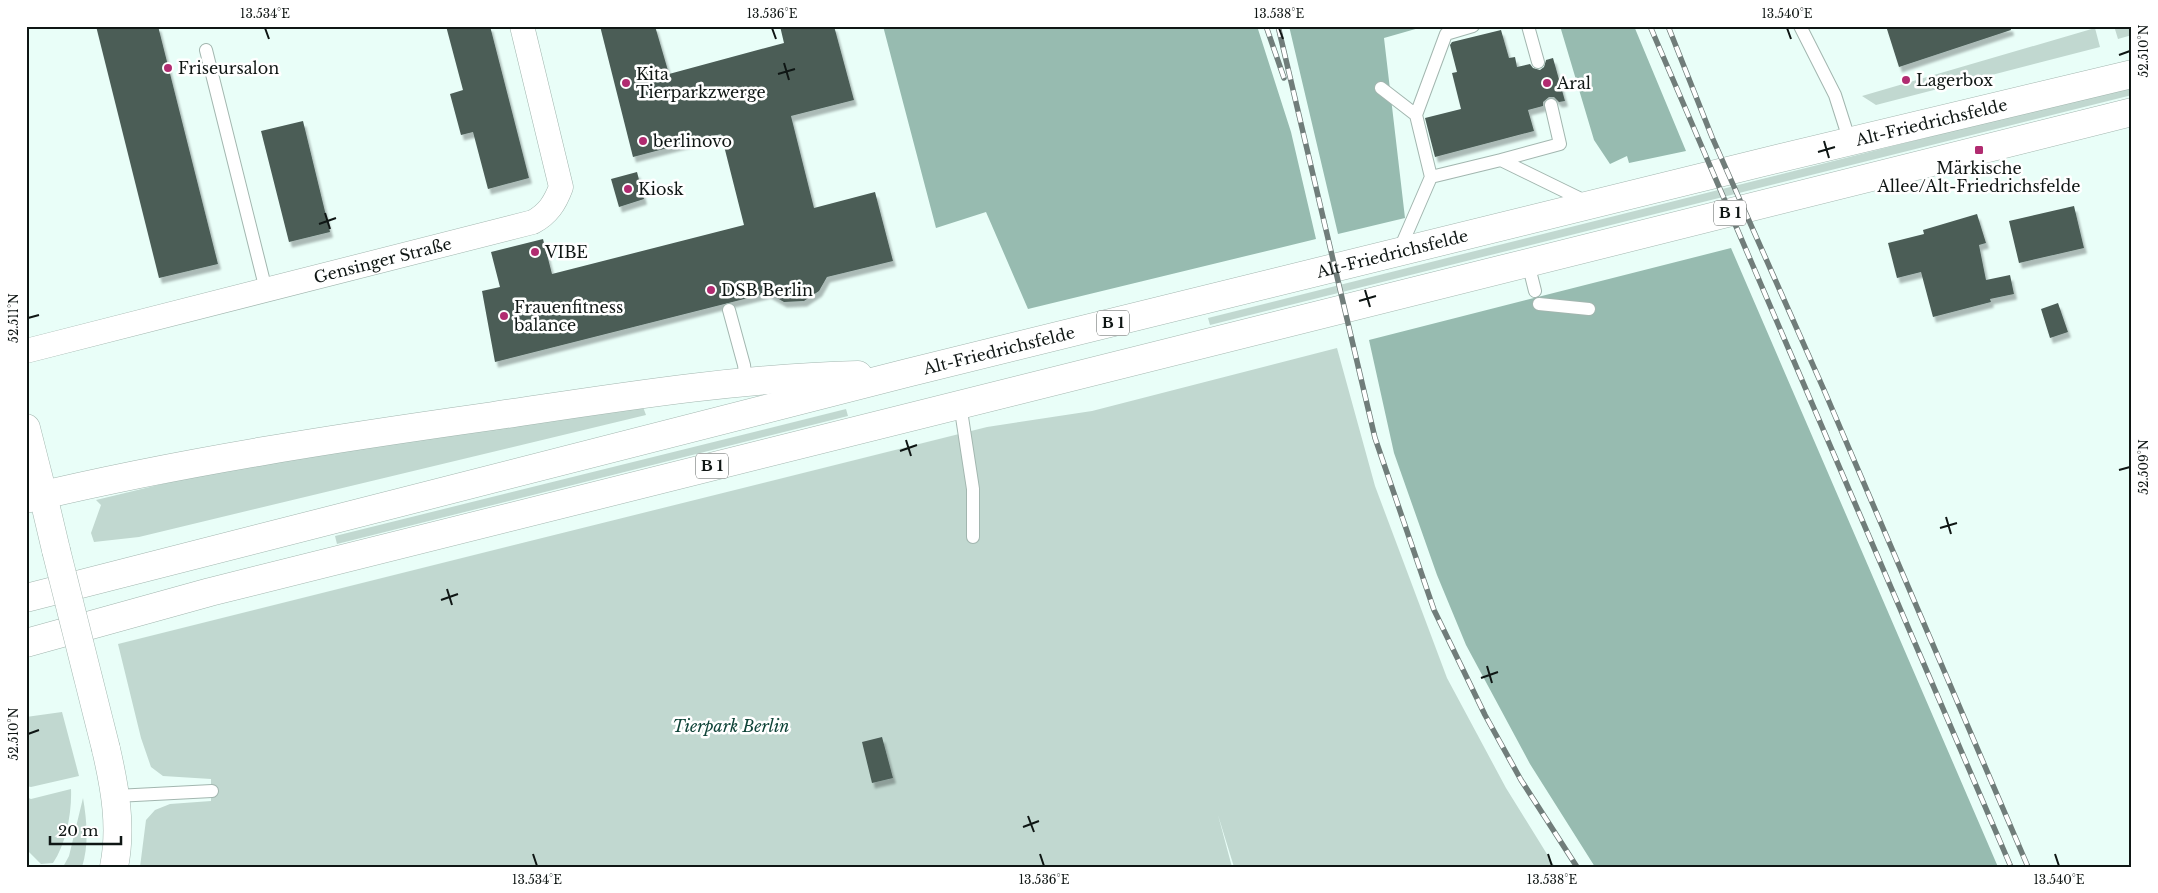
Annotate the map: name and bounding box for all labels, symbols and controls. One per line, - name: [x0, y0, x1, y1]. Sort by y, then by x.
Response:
- text: 13.534°E: [240, 6, 290, 21]
- text: 13.536°E: [747, 6, 798, 21]
- text: 13.538°E: [1254, 6, 1304, 21]
- text: 13.540°E: [1761, 6, 1813, 21]
- text: 52.510°N: [2136, 24, 2151, 78]
- place label: Friseursalon: [178, 58, 279, 78]
- marker: Friseursalon: [162, 62, 174, 74]
- place label: Kita Tierparkzwerge: [636, 64, 766, 102]
- place label: Lagerbox: [1916, 70, 1993, 90]
- place label: Aral: [1556, 73, 1591, 93]
- marker: Lagerbox: [1900, 74, 1912, 86]
- marker: Kita Tierparkzwerge: [620, 77, 632, 89]
- marker: Aral: [1541, 77, 1553, 89]
- street label: Alt-Friedrichsfelde: [1853, 94, 2009, 150]
- place label: berlinovo: [652, 131, 732, 151]
- marker: berlinovo: [637, 135, 649, 147]
- marker: Märkische Allee/Alt-Friedrichsfelde: [1973, 144, 1985, 156]
- place label: Märkische Allee/Alt-Friedrichsfelde: [1877, 158, 2080, 196]
- place label: Kiosk: [638, 179, 684, 199]
- marker: Kiosk: [622, 183, 634, 195]
- road number: B 1: [1714, 200, 1746, 226]
- street label: Alt-Friedrichsfelde: [1313, 225, 1470, 282]
- street label: Gensinger Straße: [312, 233, 454, 287]
- place label: VIBE: [544, 242, 588, 262]
- marker: VIBE: [529, 246, 541, 258]
- place label: DSB Berlin: [721, 280, 813, 300]
- marker: DSB Berlin: [705, 284, 717, 296]
- text: 52.511°N: [6, 293, 21, 343]
- place label: Frauenfitness balance: [513, 297, 623, 335]
- marker: Frauenfitness balance: [498, 310, 510, 322]
- road number: B 1: [1097, 310, 1129, 336]
- street label: Alt-Friedrichsfelde: [920, 322, 1077, 379]
- text: 52.509°N: [2136, 439, 2151, 495]
- road number: B 1: [696, 454, 728, 478]
- text: 52.510°N: [6, 707, 21, 761]
- park label: Tierpark Berlin: [673, 716, 789, 736]
- scale bar: [50, 813, 121, 845]
- text: 20 m: [58, 821, 98, 840]
- text: 13.534°E: [512, 872, 562, 887]
- text: 13.536°E: [1019, 872, 1070, 887]
- text: 13.538°E: [1527, 872, 1577, 887]
- text: 13.540°E: [2033, 872, 2085, 887]

